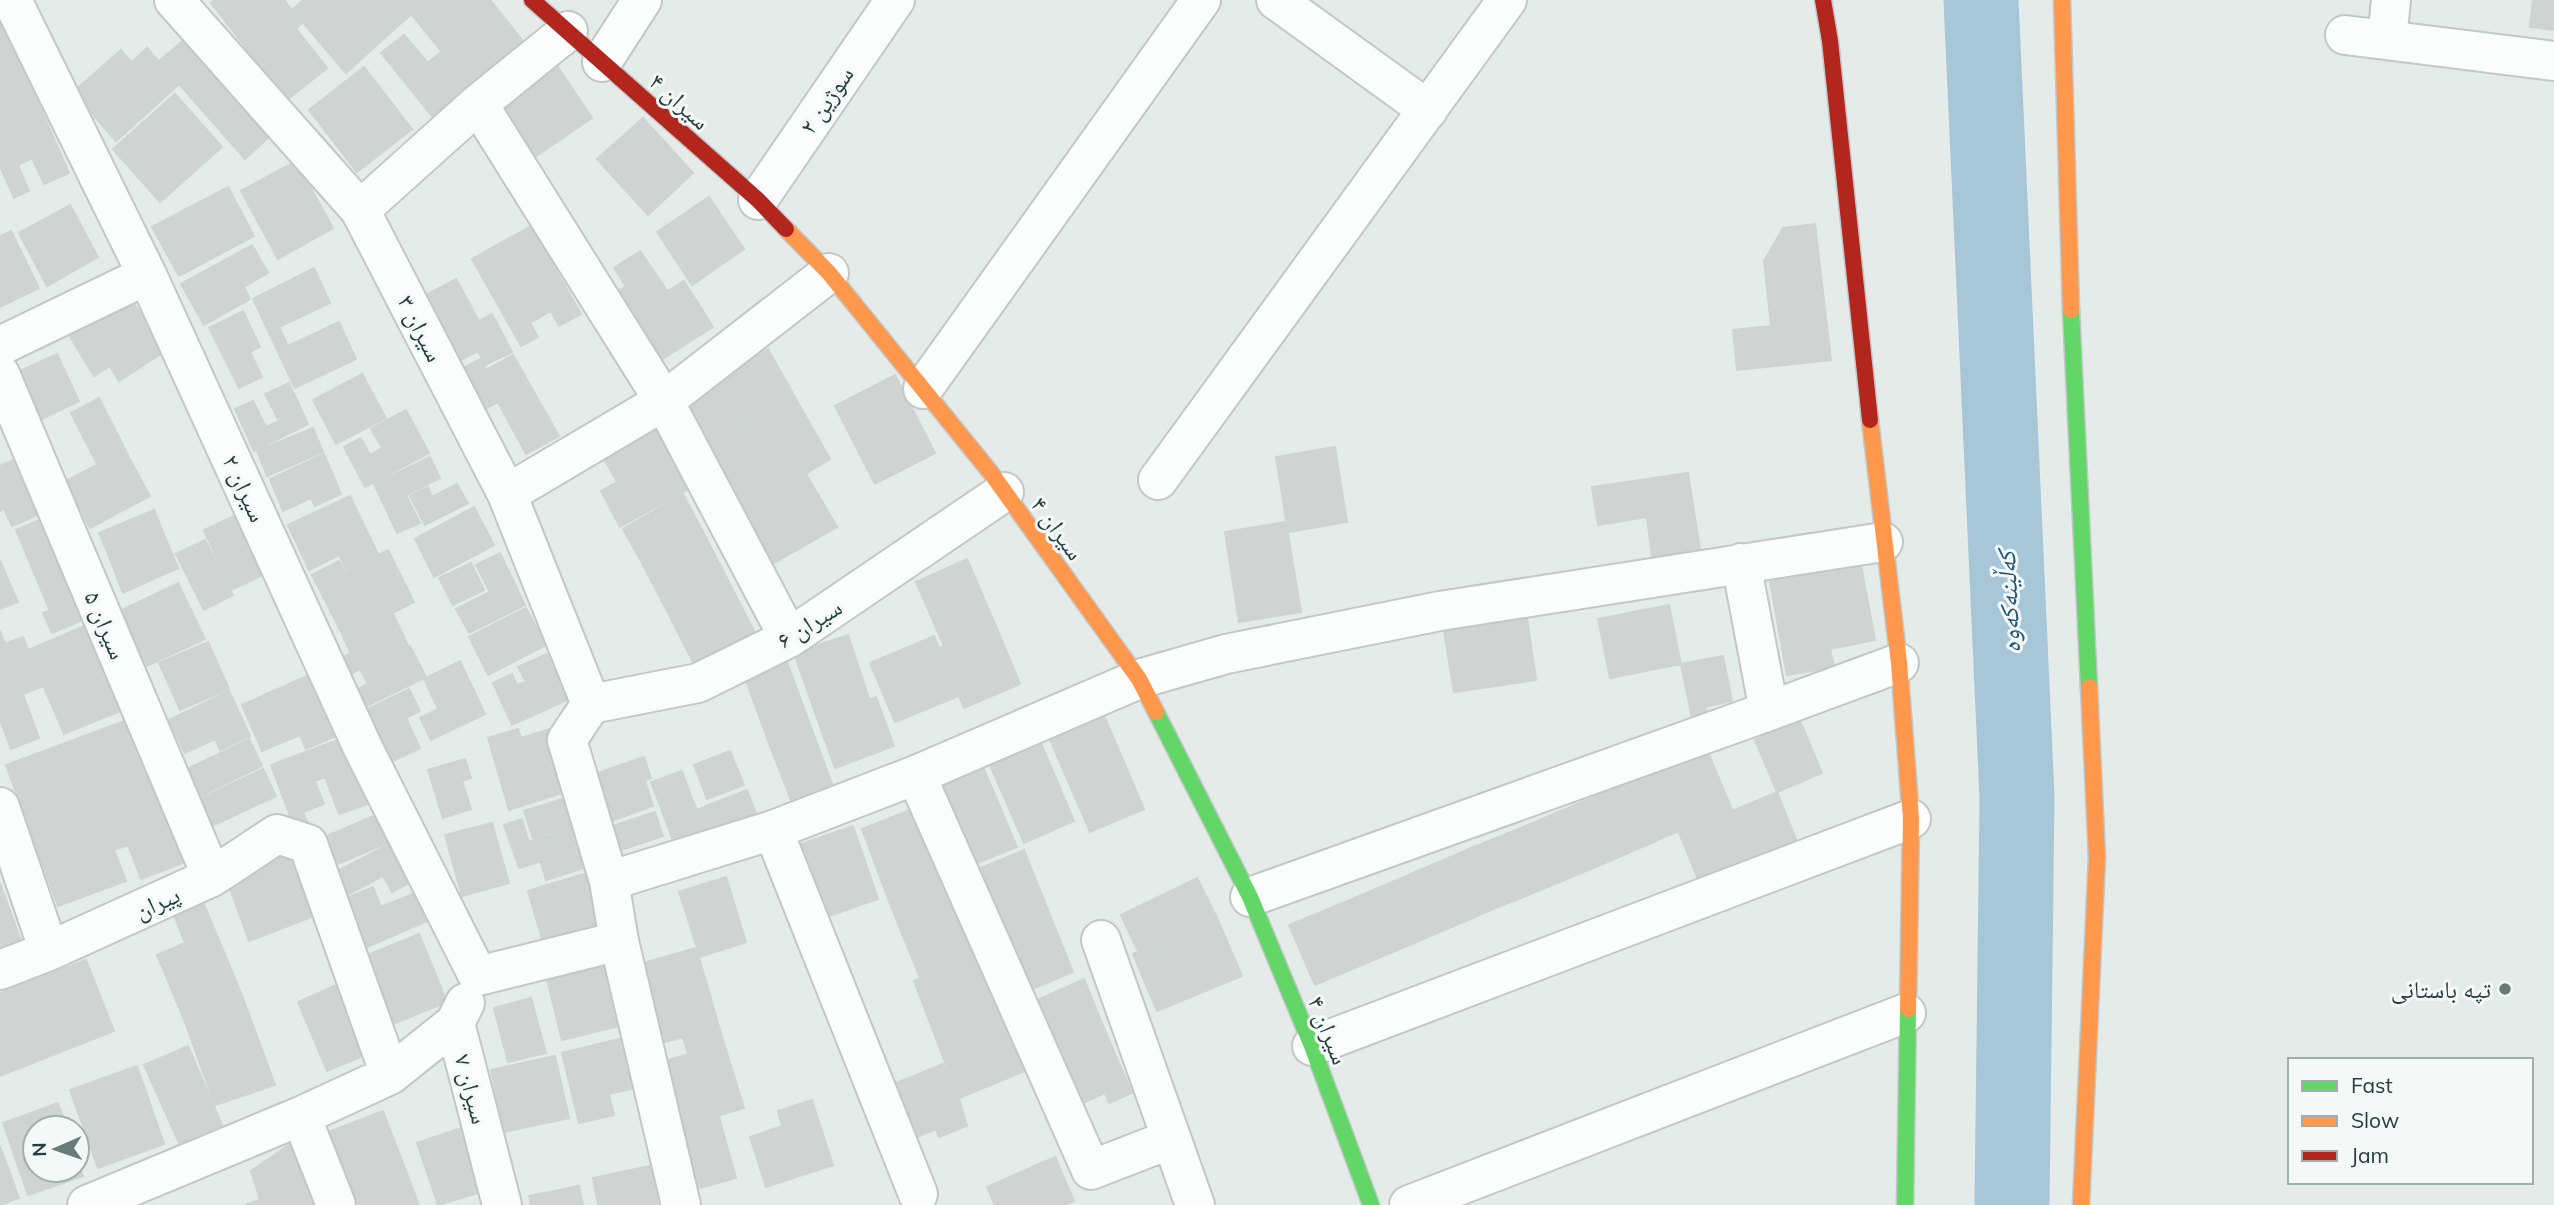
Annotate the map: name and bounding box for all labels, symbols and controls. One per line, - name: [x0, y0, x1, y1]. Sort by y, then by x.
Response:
- street label: سوژین ۲: [792, 60, 860, 140]
- street label: سیران ۴: [644, 66, 716, 136]
- street label: سیران ۳: [392, 290, 450, 366]
- street label: سیران ۲: [216, 450, 274, 526]
- street label: سیران ۴: [1025, 490, 1091, 566]
- water label: کەڵینەکەوە: [1989, 546, 2027, 654]
- street label: سیران ۵: [78, 586, 134, 664]
- street label: سیران ۶: [771, 591, 847, 655]
- street label: پیران: [130, 879, 184, 925]
- place label: تپه باستانی: [2391, 974, 2491, 1004]
- marker: تپه باستانی: [2497, 981, 2513, 997]
- street label: سیران ۴: [1302, 991, 1356, 1069]
- street label: سیران ۷: [448, 1051, 496, 1127]
- legend: [2288, 1058, 2533, 1184]
- text: Fast: [2351, 1072, 2393, 1098]
- text: Slow: [2351, 1107, 2399, 1133]
- north arrow: [21, 1114, 91, 1184]
- text: N: [27, 1142, 51, 1157]
- text: Jam: [2351, 1142, 2389, 1168]

